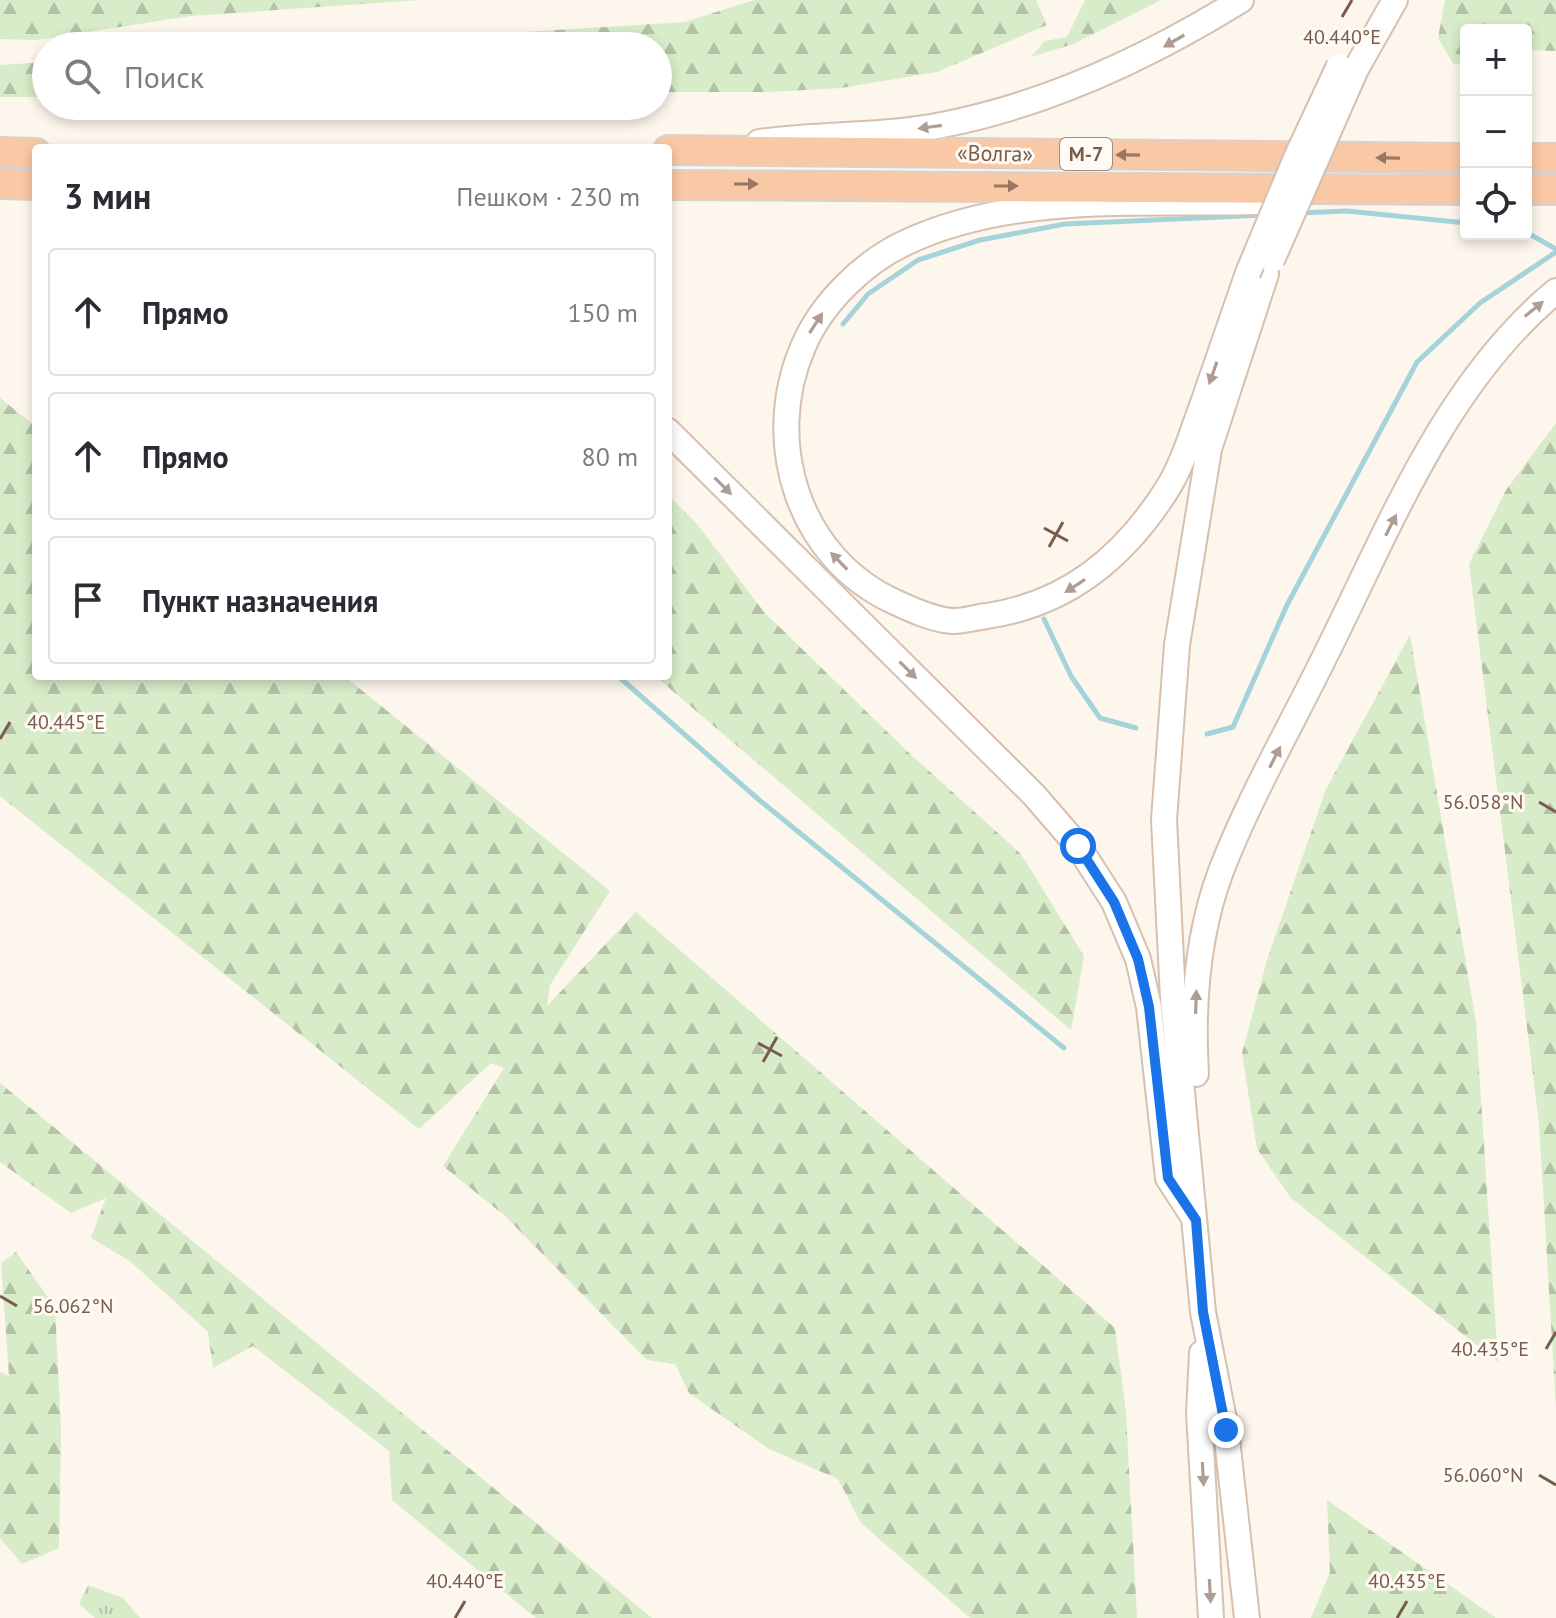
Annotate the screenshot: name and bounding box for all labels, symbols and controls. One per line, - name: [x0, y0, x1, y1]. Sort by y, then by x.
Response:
- text: 40.440°E: [1303, 24, 1381, 50]
- map controls: [1460, 24, 1532, 240]
- button: +: [1460, 24, 1532, 96]
- search box: [32, 32, 672, 120]
- one-way arrow: [1163, 33, 1185, 47]
- icon: search: [60, 54, 104, 98]
- text: Поиск: [124, 57, 204, 96]
- button: −: [1460, 96, 1532, 168]
- one-way arrow: [917, 121, 942, 134]
- street label: «Волга»: [957, 138, 1033, 168]
- road number: М-7: [1060, 138, 1112, 170]
- one-way arrow: [1115, 148, 1140, 161]
- one-way arrow: [1375, 152, 1400, 164]
- button: locate: [1460, 168, 1532, 240]
- text: 3 мин: [64, 174, 151, 218]
- one-way arrow: [734, 178, 759, 190]
- text: Пешком · 230 m: [456, 180, 640, 213]
- one-way arrow: [994, 180, 1019, 192]
- icon: ahead: [66, 290, 110, 334]
- text: Прямо: [142, 293, 229, 332]
- text: 150 m: [567, 296, 638, 329]
- one-way arrow: [1523, 301, 1544, 318]
- one-way arrow: [808, 312, 823, 333]
- one-way arrow: [1206, 361, 1219, 385]
- icon: ahead: [66, 434, 110, 478]
- text: Прямо: [142, 437, 229, 476]
- text: 80 m: [582, 440, 638, 473]
- one-way arrow: [713, 476, 732, 495]
- one-way arrow: [1384, 513, 1398, 536]
- one-way arrow: [830, 552, 848, 571]
- icon: arrive: [66, 578, 110, 622]
- one-way arrow: [1064, 579, 1086, 593]
- text: Пункт назначения: [142, 581, 378, 620]
- one-way arrow: [898, 660, 917, 678]
- text: 40.445°E: [27, 709, 105, 735]
- one-way arrow: [1268, 746, 1282, 769]
- text: 56.058°N: [1443, 789, 1523, 815]
- route start: [1060, 828, 1096, 864]
- one-way arrow: [1189, 989, 1202, 1014]
- text: 56.062°N: [33, 1293, 113, 1319]
- text: 40.435°E: [1451, 1336, 1529, 1362]
- route end: [1208, 1412, 1244, 1448]
- one-way arrow: [1197, 1462, 1210, 1487]
- text: 56.060°N: [1443, 1462, 1523, 1488]
- text: 40.440°E: [426, 1568, 504, 1594]
- text: 40.435°E: [1368, 1568, 1446, 1594]
- one-way arrow: [1204, 1579, 1217, 1604]

